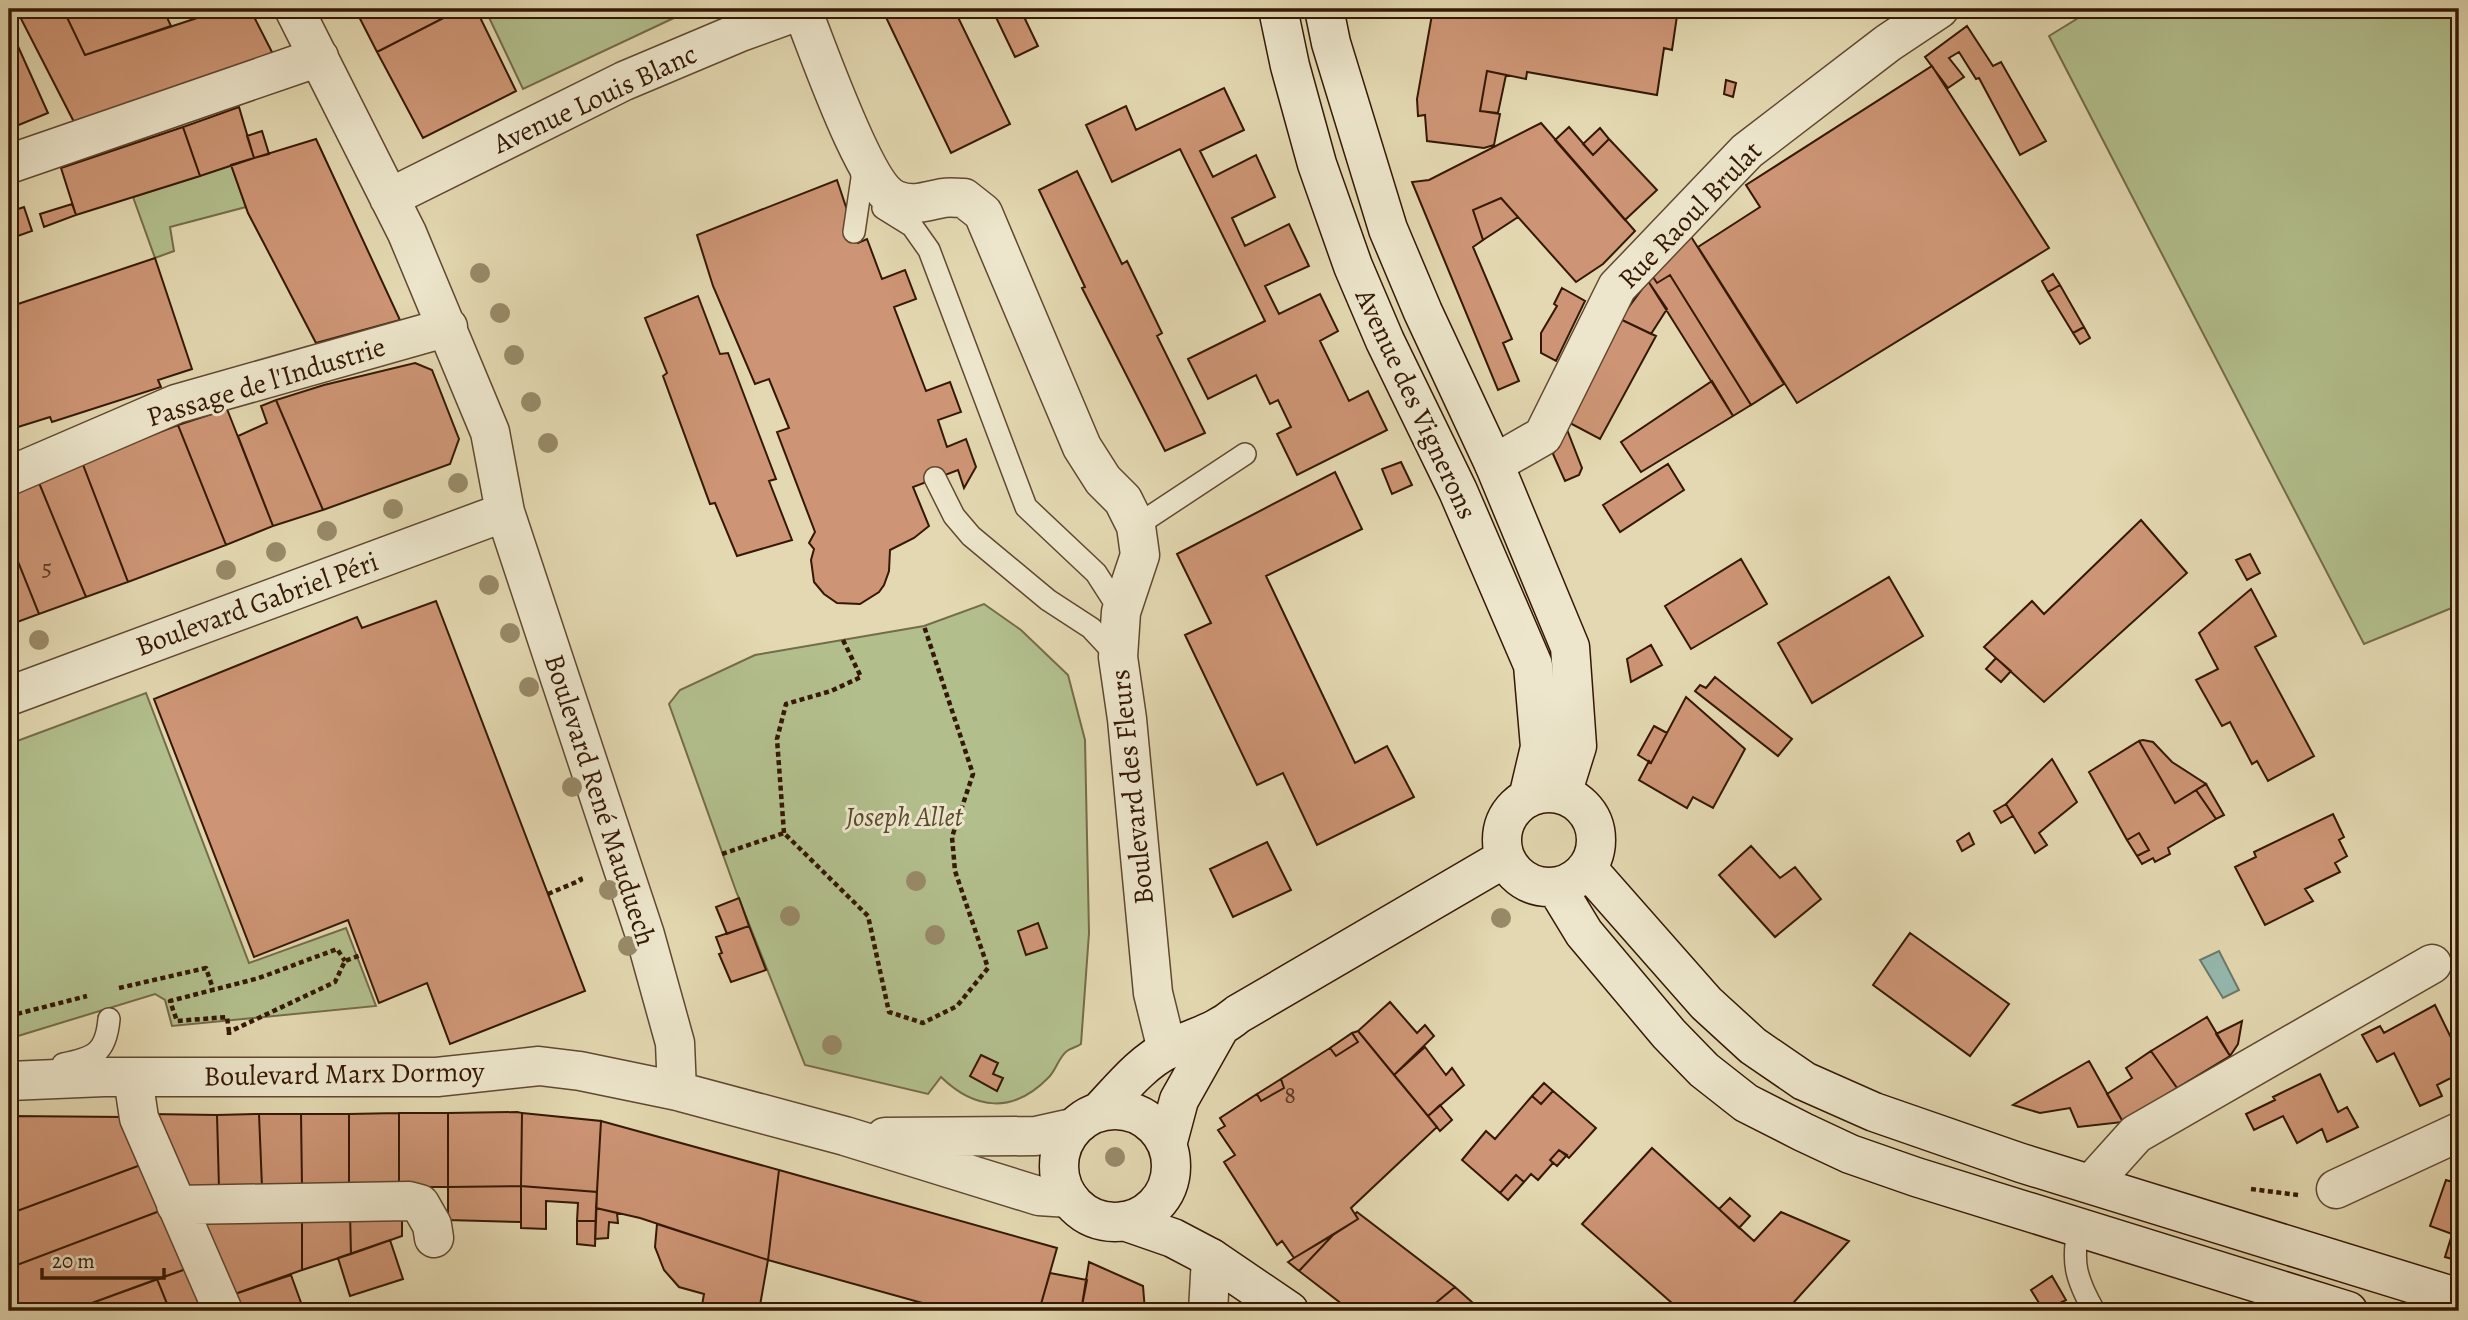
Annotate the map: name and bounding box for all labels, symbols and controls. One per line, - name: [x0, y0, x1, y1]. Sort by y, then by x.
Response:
- street label: Avenue Louis Blanc: [486, 35, 703, 163]
- street label: Rue Raoul Brulat: [1610, 133, 1770, 297]
- street label: Avenue des Vignerons: [1346, 282, 1486, 525]
- street label: Passage de l'Industrie: [142, 328, 390, 436]
- street label: Boulevard Gabriel Péri: [130, 542, 384, 666]
- house number: 5: [42, 552, 52, 584]
- street label: Boulevard René Mauduech: [535, 649, 665, 951]
- street label: Boulevard des Fleurs: [1101, 668, 1163, 906]
- park label: Joseph Allet: [844, 798, 964, 836]
- street label: Boulevard Marx Dormoy: [203, 1053, 485, 1095]
- house number: 8: [1284, 1079, 1296, 1111]
- scale bar: [42, 1236, 164, 1280]
- text: 20 m: [52, 1247, 95, 1275]

